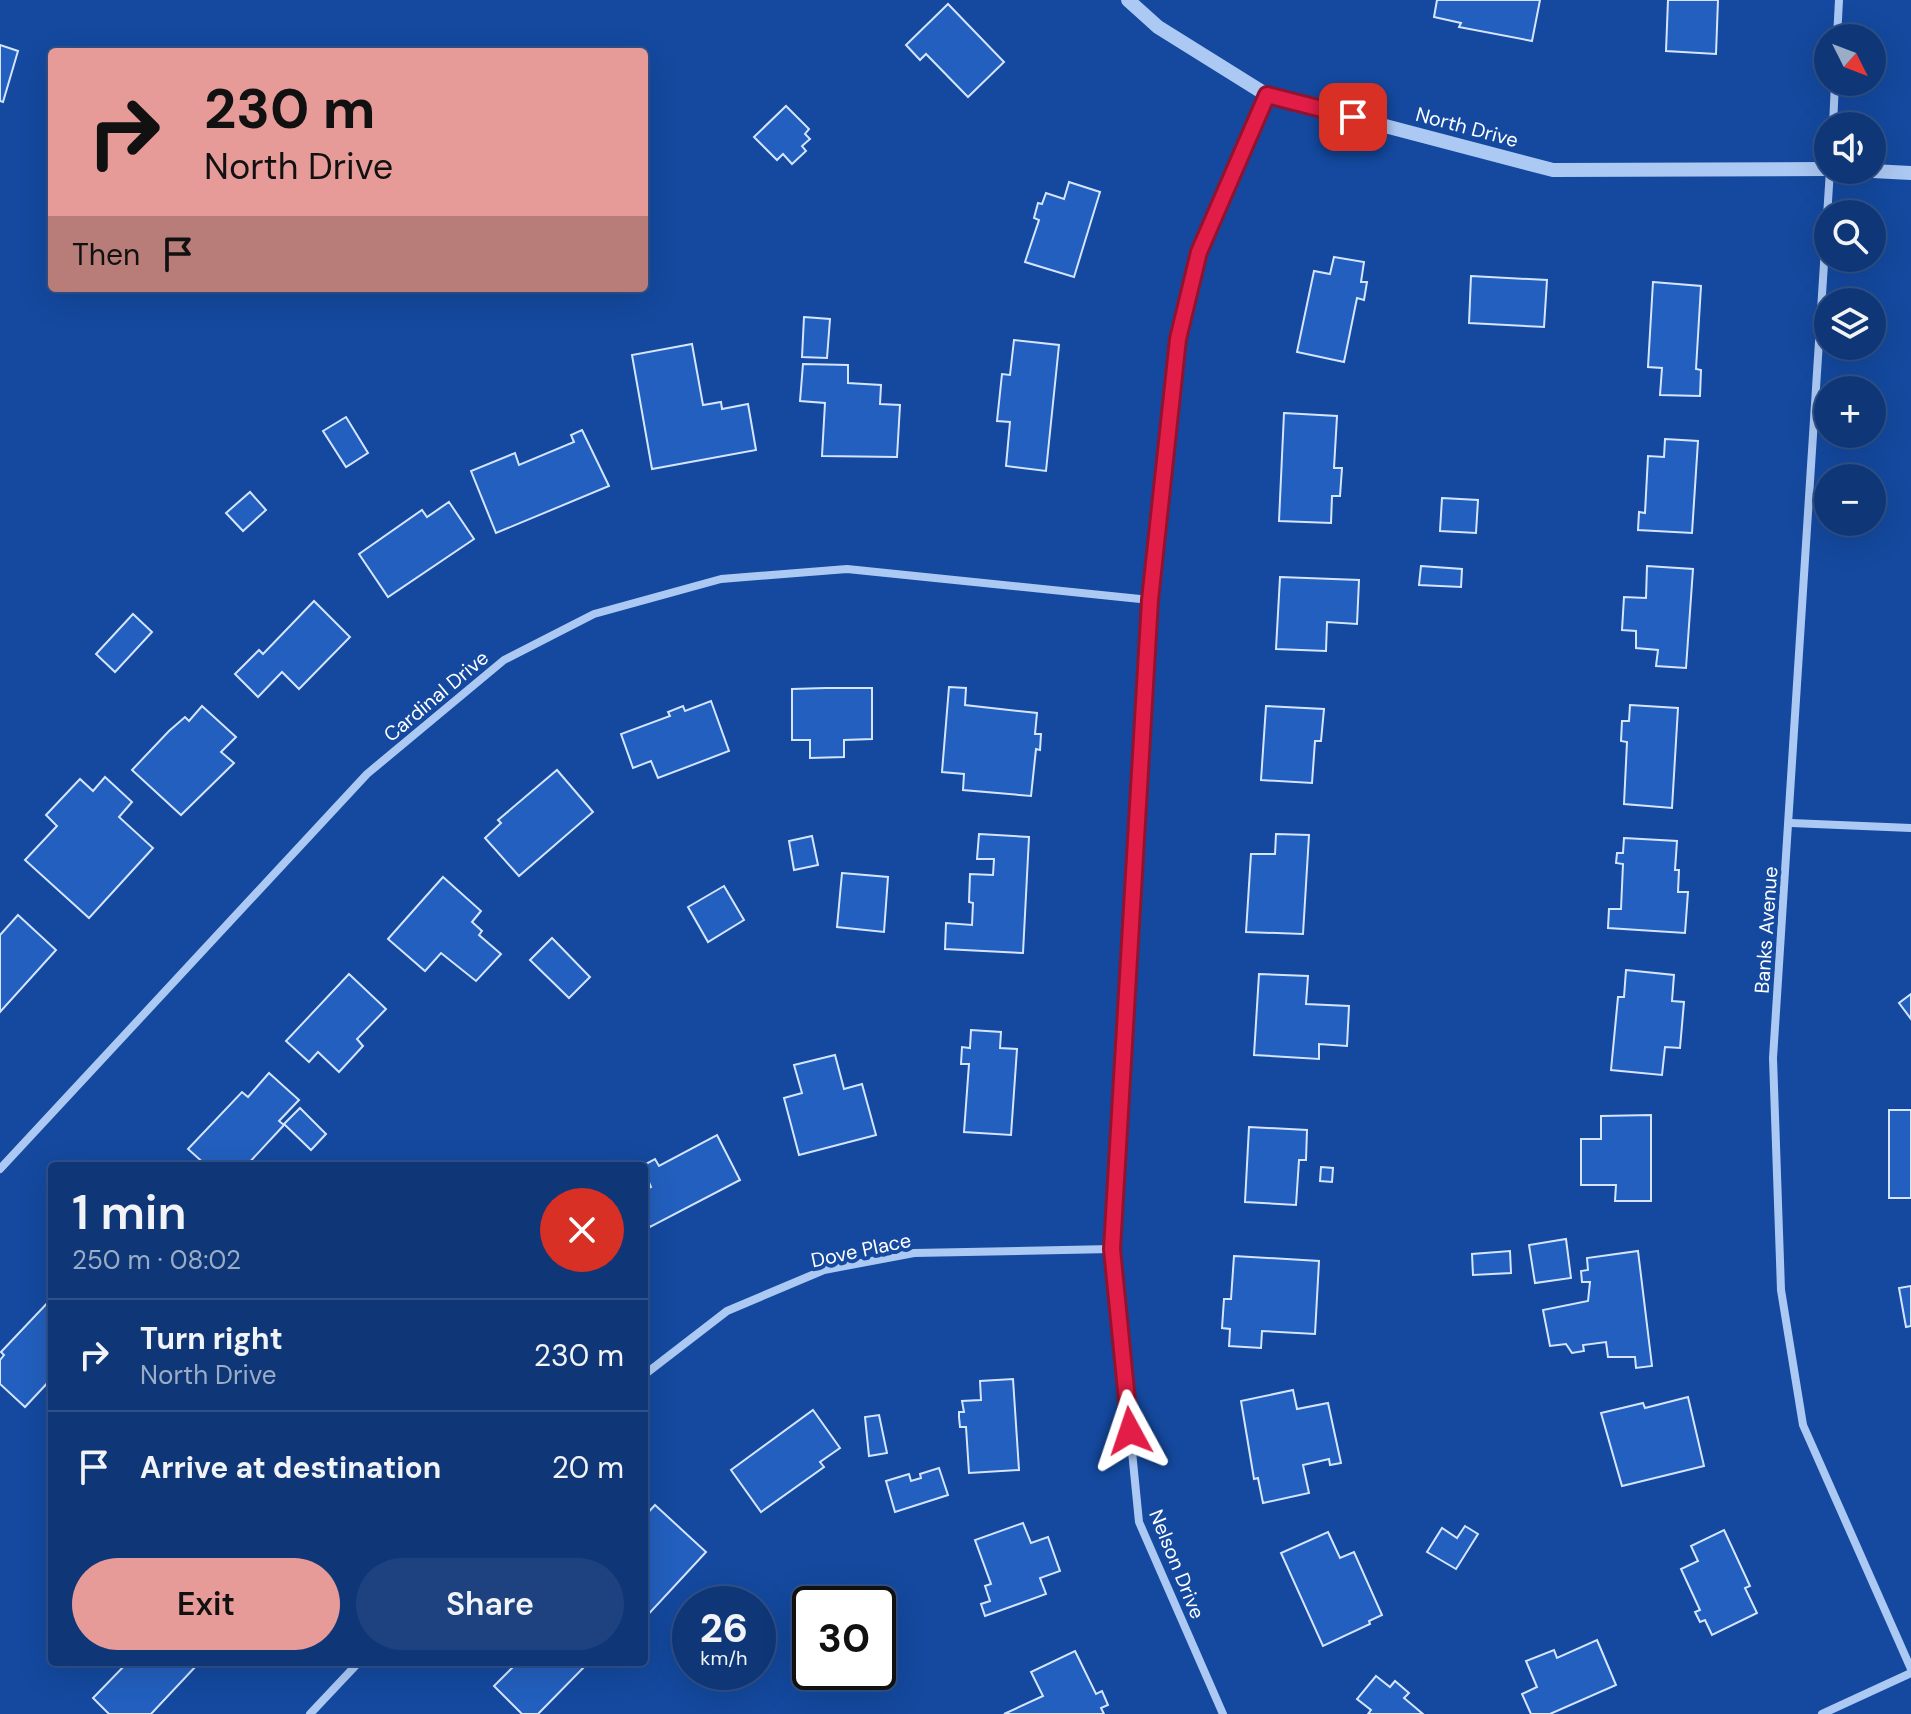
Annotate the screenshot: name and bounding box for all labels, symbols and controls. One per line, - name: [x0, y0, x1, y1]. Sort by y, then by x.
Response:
- north arrow: [1814, 24, 1886, 96]
- map controls: [1814, 24, 1886, 536]
- text: 230 m: [204, 72, 375, 145]
- icon: right: [72, 80, 176, 184]
- pin: [1319, 83, 1387, 151]
- icon: arrive: [1331, 95, 1375, 139]
- street label: North Drive: [1413, 101, 1521, 153]
- button: sound: [1814, 112, 1886, 184]
- text: North Drive: [204, 143, 393, 190]
- button: search: [1814, 200, 1886, 272]
- icon: arrive: [156, 232, 200, 276]
- text: Then: [72, 235, 140, 274]
- button: layers: [1814, 288, 1886, 360]
- button: +: [1814, 376, 1886, 448]
- button: −: [1814, 464, 1886, 536]
- street label: Cardinal Drive: [378, 645, 494, 747]
- street label: Banks Avenue: [1749, 866, 1783, 994]
- text: 1 min: [72, 1181, 187, 1244]
- button: close: [540, 1188, 624, 1272]
- street label: Dove Place: [809, 1227, 913, 1273]
- text: 250 m · 08:02: [72, 1243, 241, 1277]
- text: Turn right: [140, 1319, 283, 1358]
- icon: right: [72, 1333, 116, 1377]
- text: 230 m: [534, 1336, 624, 1375]
- text: North Drive: [140, 1358, 277, 1392]
- position arrow: [1088, 1389, 1172, 1473]
- icon: arrive: [72, 1445, 116, 1489]
- text: Arrive at destination: [140, 1448, 441, 1487]
- text: 20 m: [552, 1448, 624, 1487]
- street label: Nelson Drive: [1143, 1505, 1211, 1623]
- button: Exit: [72, 1558, 340, 1650]
- button: Share: [356, 1558, 624, 1650]
- speed limit sign: 30: [792, 1586, 896, 1690]
- text: 26: [700, 1602, 748, 1654]
- text: km/h: [700, 1645, 748, 1671]

